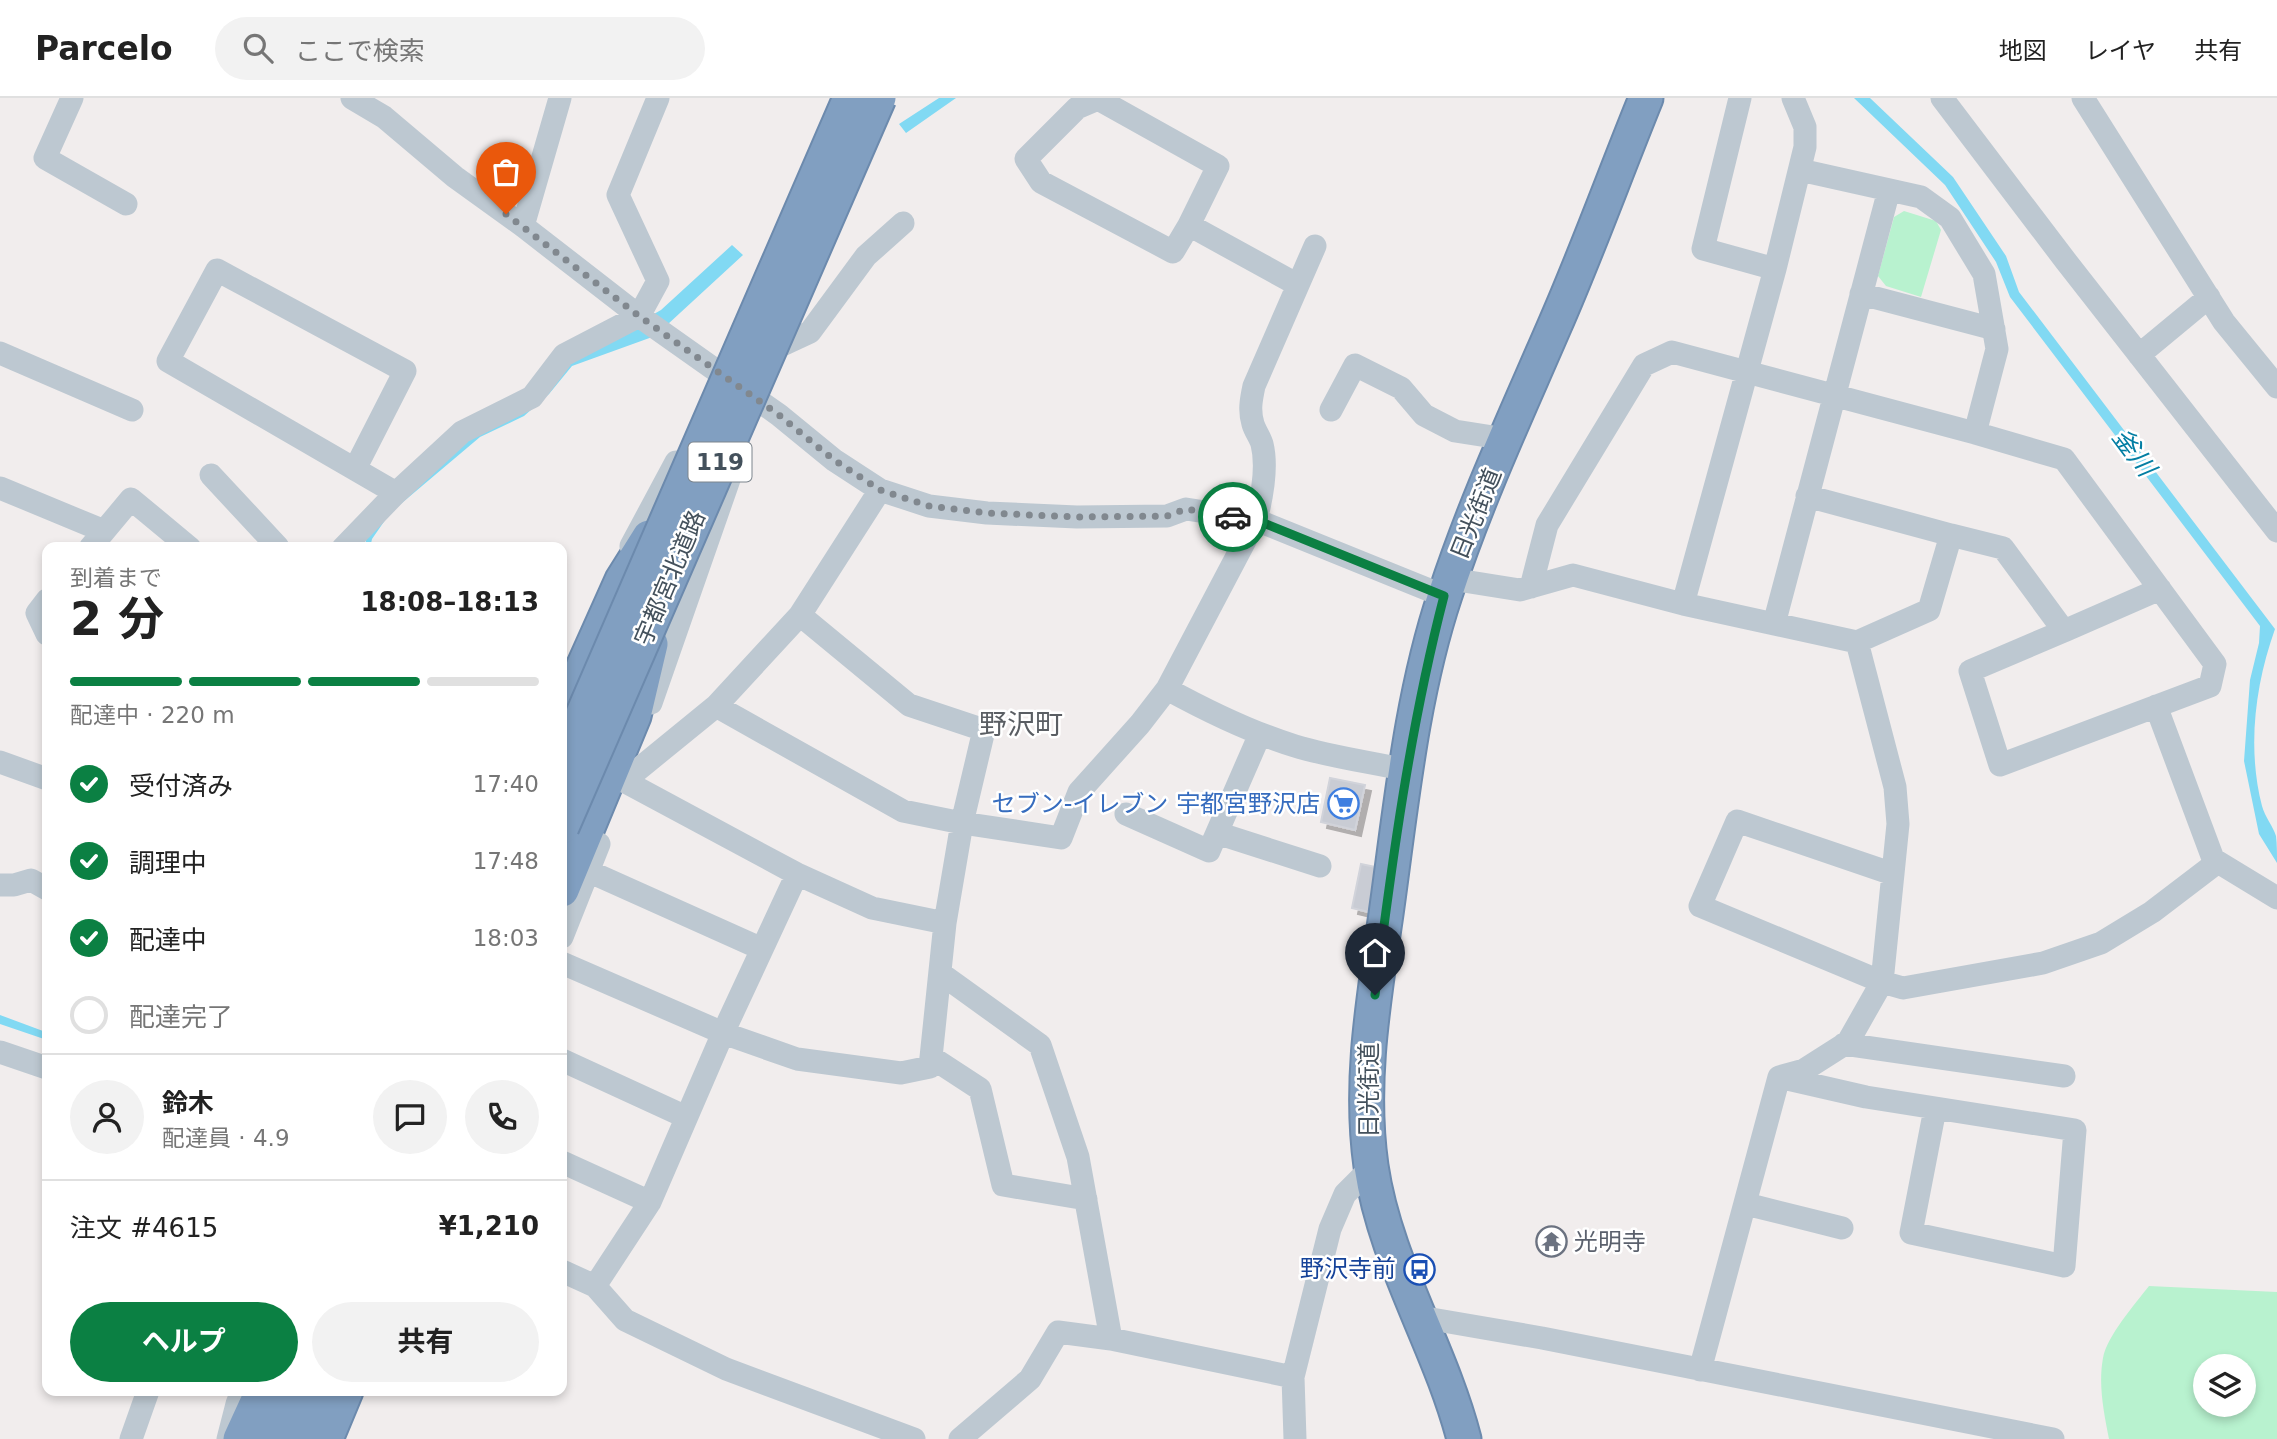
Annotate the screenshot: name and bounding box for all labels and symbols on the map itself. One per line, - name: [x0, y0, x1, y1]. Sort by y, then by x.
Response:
- pin: [476, 142, 536, 214]
- water label: 釜川: [2106, 422, 2163, 484]
- road number: 119: [688, 442, 752, 482]
- street label: 日光街道: [1445, 464, 1507, 564]
- courier: [1198, 482, 1268, 552]
- street label: 宇都宮北道路: [629, 506, 711, 650]
- district label: 野沢町: [979, 708, 1063, 741]
- supermarket icon: セブン-イレブン 宇都宮野沢店: [1326, 787, 1360, 821]
- place label: セブン-イレブン 宇都宮野沢店: [992, 790, 1320, 818]
- pin: [1345, 923, 1405, 995]
- street label: 日光街道: [1355, 1042, 1383, 1138]
- temple icon: 光明寺: [1534, 1225, 1568, 1259]
- place label: 光明寺: [1574, 1228, 1646, 1256]
- bus stop icon: 野沢寺前: [1402, 1252, 1436, 1286]
- place label: 野沢寺前: [1300, 1255, 1396, 1283]

